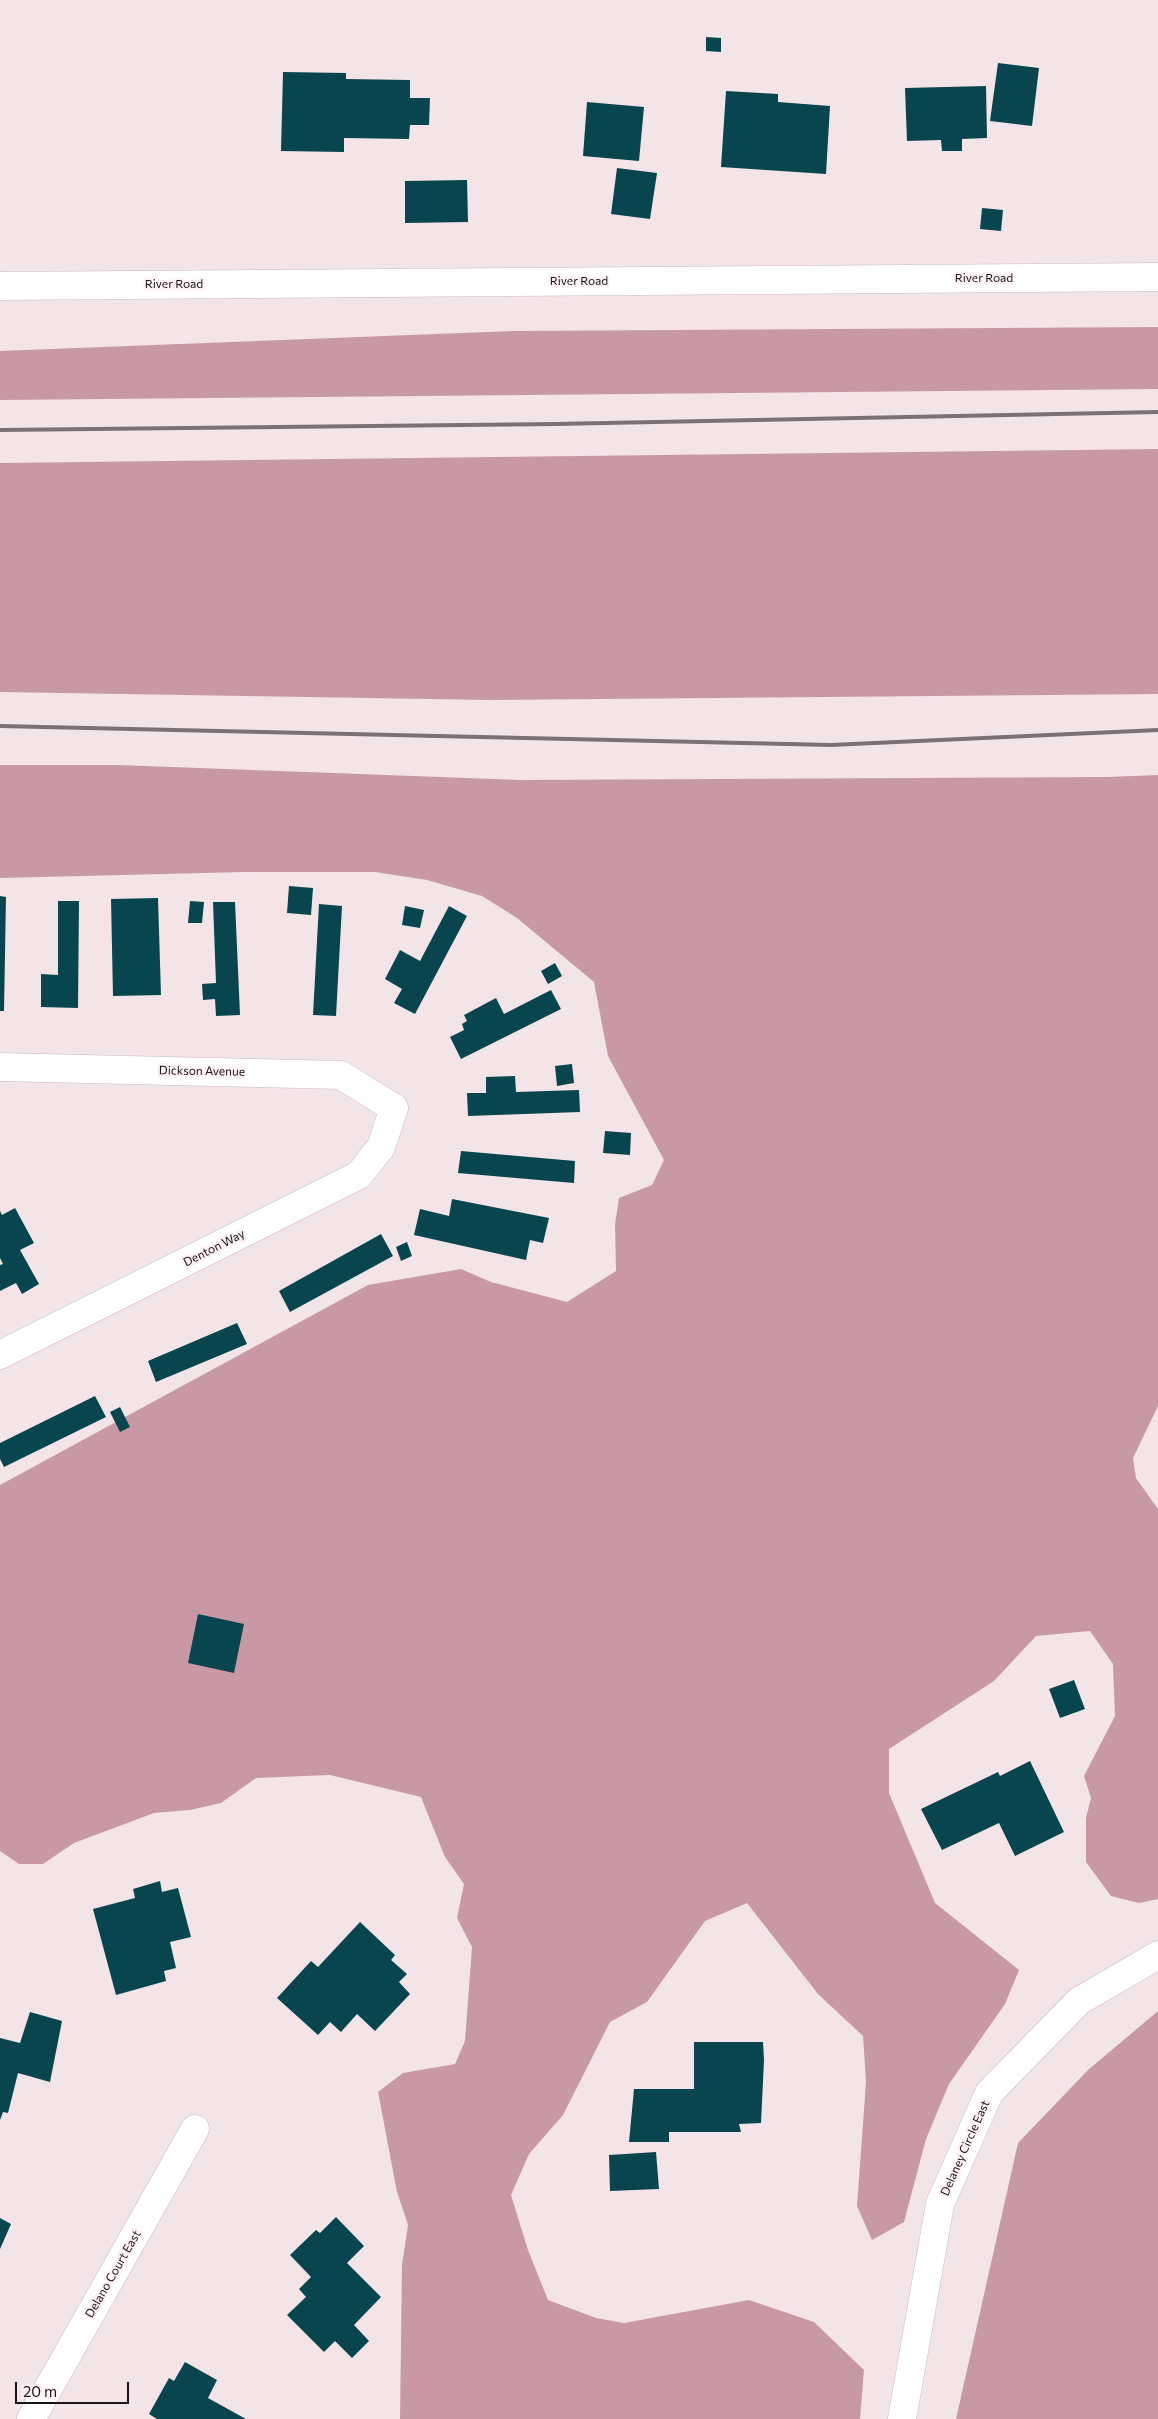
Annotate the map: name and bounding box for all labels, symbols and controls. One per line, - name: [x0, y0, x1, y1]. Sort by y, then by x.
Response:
- street label: River Road: [955, 271, 1013, 285]
- street label: River Road: [550, 274, 608, 288]
- street label: River Road: [145, 277, 203, 291]
- street label: Dickson Avenue: [159, 1063, 245, 1079]
- street label: Denton Way: [181, 1226, 247, 1270]
- street label: Delaney Circle East: [937, 2098, 993, 2198]
- street label: Delano Court East: [82, 2228, 144, 2320]
- scale bar: [18, 2372, 131, 2404]
- text: 20 m: [23, 2382, 57, 2400]

